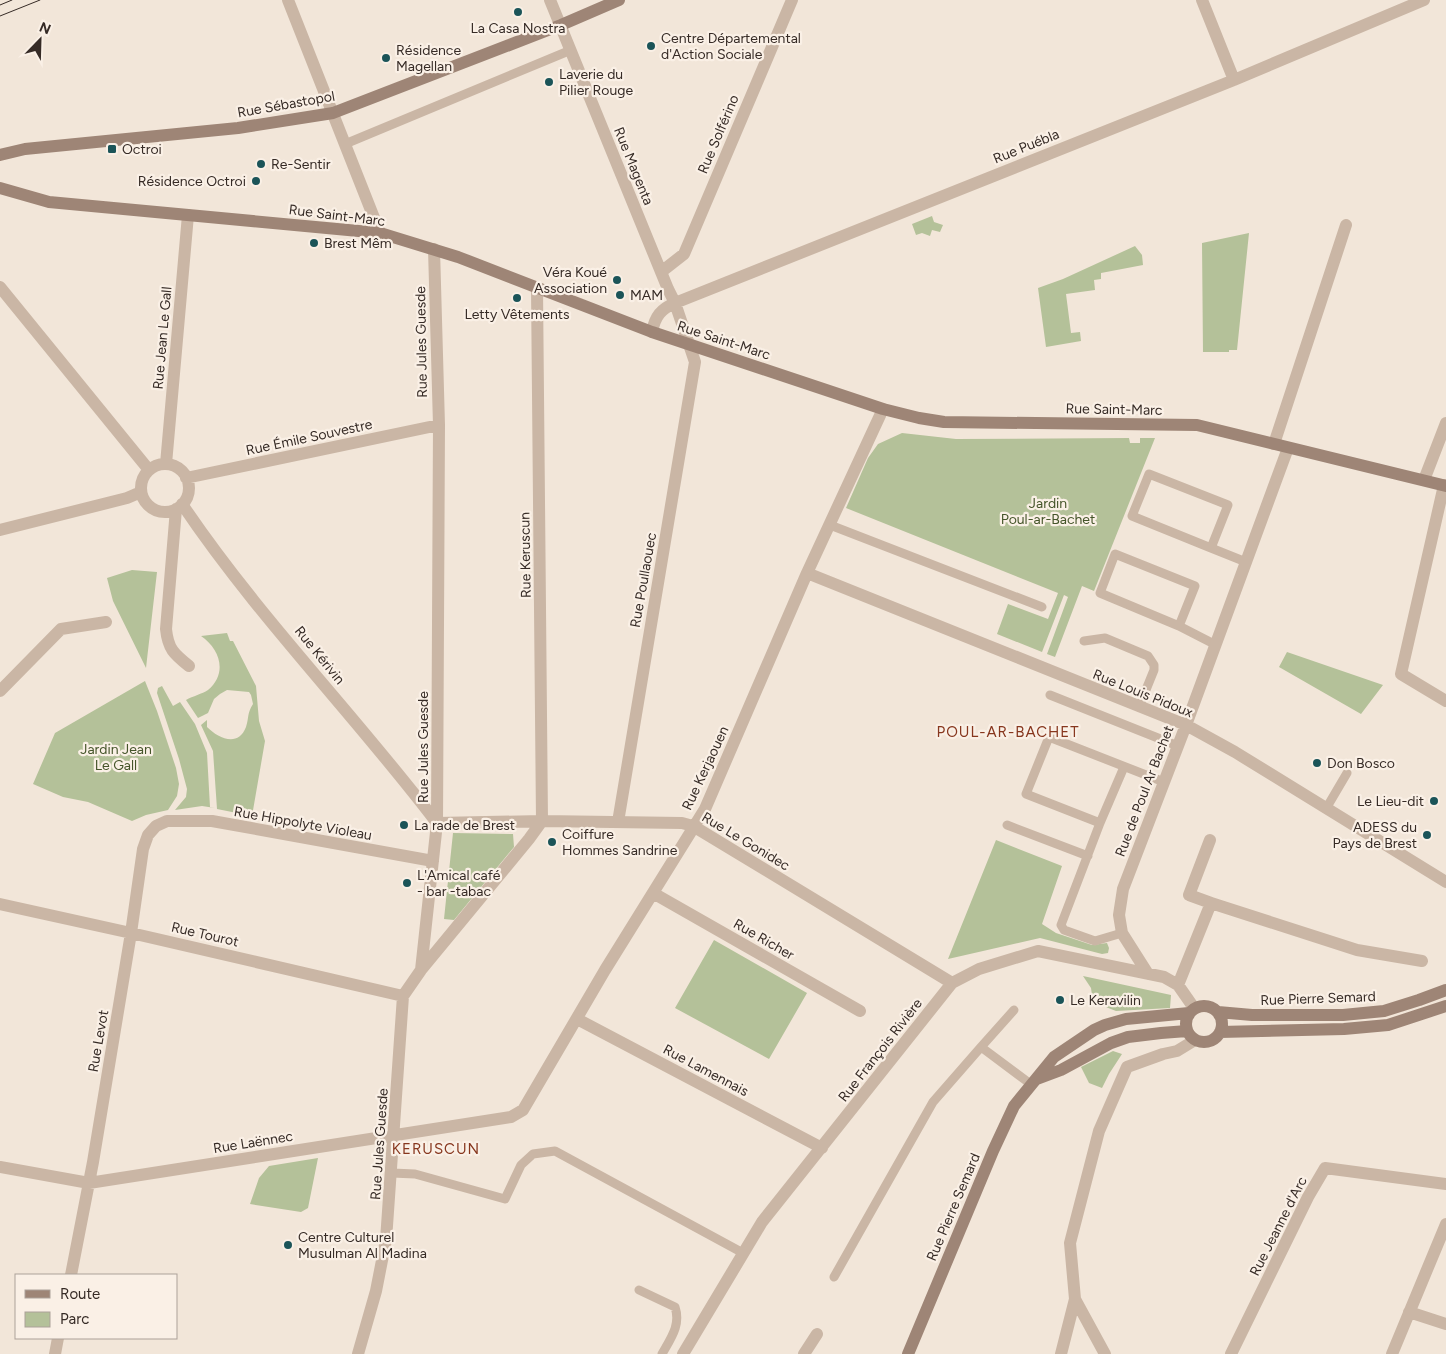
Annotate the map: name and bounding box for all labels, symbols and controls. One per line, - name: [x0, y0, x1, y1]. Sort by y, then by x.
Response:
- marker: La Casa Nostra: [512, 6, 524, 18]
- north arrow: [15, 15, 65, 65]
- text: N: [37, 19, 53, 38]
- place label: La Casa Nostra: [471, 20, 565, 37]
- place label: Centre Départemental d'Action Sociale: [661, 30, 801, 63]
- marker: Centre Départemental d'Action Sociale: [645, 40, 657, 52]
- place label: Résidence Magellan: [396, 42, 461, 75]
- marker: Résidence Magellan: [380, 52, 392, 64]
- place label: Laverie du Pilier Rouge: [559, 66, 633, 99]
- marker: Laverie du Pilier Rouge: [543, 76, 555, 88]
- street label: Rue Sébastopol: [236, 88, 336, 121]
- street label: Rue Solférino: [694, 92, 743, 176]
- street label: Rue Magenta: [610, 125, 657, 208]
- street label: Rue Puébla: [991, 126, 1062, 167]
- place label: Octroi: [122, 141, 162, 158]
- marker: Octroi: [106, 143, 118, 155]
- place label: Re-Sentir: [271, 156, 331, 173]
- marker: Re-Sentir: [255, 158, 267, 170]
- place label: Résidence Octroi: [138, 173, 246, 190]
- marker: Résidence Octroi: [250, 175, 262, 187]
- street label: Rue Saint-Marc: [288, 201, 386, 230]
- place label: Brest Mêm: [324, 235, 392, 252]
- marker: Brest Mêm: [308, 237, 320, 249]
- place label: Véra Koué Association: [534, 264, 607, 297]
- marker: Véra Koué Association: [611, 274, 623, 286]
- street label: Rue Jean Le Gall: [150, 286, 175, 390]
- street label: Rue Jules Guesde: [412, 286, 431, 398]
- place label: MAM: [630, 287, 663, 304]
- marker: MAM: [614, 289, 626, 301]
- marker: Letty Vêtements: [511, 292, 523, 304]
- place label: Letty Vêtements: [464, 306, 570, 323]
- street label: Rue Saint-Marc: [675, 317, 773, 364]
- street label: Rue Saint-Marc: [1065, 400, 1163, 419]
- street label: Rue Émile Souvestre: [244, 416, 374, 459]
- park label: Jardin Poul-ar-Bachet: [1001, 495, 1095, 528]
- street label: Rue Keruscun: [516, 512, 535, 598]
- street label: Rue Poullaouec: [627, 531, 660, 629]
- street label: Rue Kérivin: [291, 623, 348, 688]
- street label: Rue Louis Pidoux: [1090, 666, 1196, 721]
- street label: Rue Jules Guesde: [415, 691, 432, 803]
- street label: Rue Kerjaouen: [679, 723, 732, 813]
- district label: POUL-AR-BACHET: [936, 723, 1080, 741]
- street label: Rue de Poul Ar Bachet: [1112, 723, 1177, 859]
- park label: Jardin Jean Le Gall: [80, 741, 152, 774]
- place label: Don Bosco: [1327, 755, 1395, 772]
- marker: Don Bosco: [1311, 757, 1323, 769]
- place label: Le Lieu-dit: [1357, 793, 1424, 810]
- marker: Le Lieu-dit: [1428, 795, 1440, 807]
- street label: Rue Hippolyte Violeau: [233, 803, 373, 844]
- street label: Rue Le Gonidec: [699, 809, 793, 875]
- place label: La rade de Brest: [414, 817, 515, 834]
- marker: La rade de Brest: [398, 819, 410, 831]
- place label: ADESS du Pays de Brest: [1333, 819, 1417, 852]
- place label: Coiffure Hommes Sandrine: [562, 826, 678, 859]
- marker: ADESS du Pays de Brest: [1421, 829, 1433, 841]
- marker: Coiffure Hommes Sandrine: [546, 836, 558, 848]
- place label: L'Amical café - bar -tabac: [417, 867, 501, 900]
- marker: L'Amical café - bar -tabac: [401, 877, 413, 889]
- street label: Rue Richer: [730, 915, 797, 964]
- street label: Rue Tourot: [170, 918, 240, 950]
- street label: Rue Pierre Semard: [1260, 988, 1376, 1009]
- place label: Le Keravilin: [1070, 992, 1141, 1009]
- marker: Le Keravilin: [1054, 994, 1066, 1006]
- street label: Rue François Rivière: [835, 995, 926, 1105]
- street label: Rue Levot: [85, 1009, 112, 1074]
- street label: Rue Lamennais: [660, 1041, 751, 1100]
- street label: Rue Jules Guesde: [367, 1087, 392, 1200]
- street label: Rue Laënnec: [212, 1128, 295, 1157]
- district label: KERUSCUN: [392, 1140, 480, 1158]
- street label: Rue Pierre Semard: [923, 1151, 984, 1264]
- street label: Rue Jeanne d'Arc: [1246, 1173, 1311, 1279]
- place label: Centre Culturel Musulman Al Madina: [298, 1229, 427, 1262]
- marker: Centre Culturel Musulman Al Madina: [282, 1239, 294, 1251]
- legend: [15, 1274, 178, 1339]
- text: Route: [60, 1285, 100, 1303]
- text: Parc: [60, 1310, 89, 1328]

